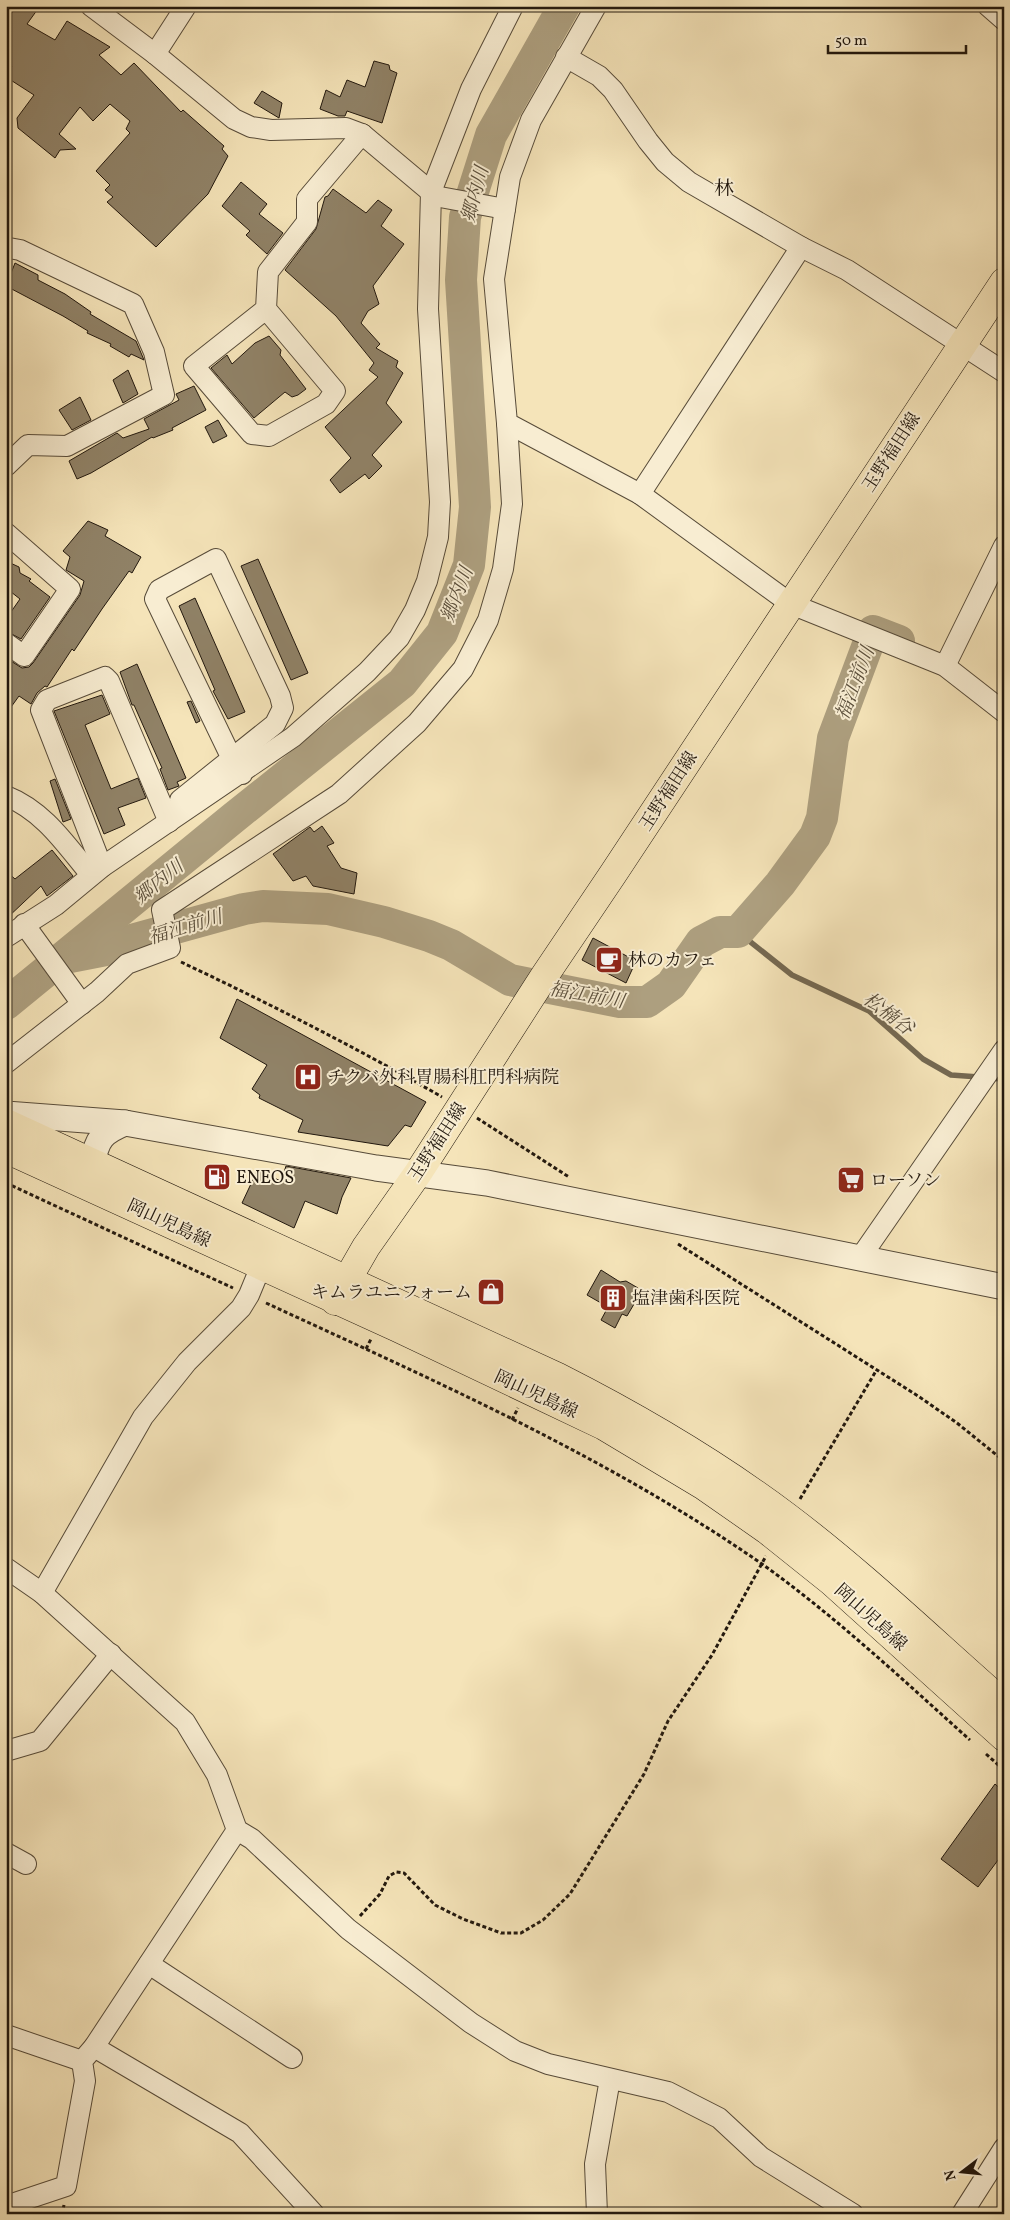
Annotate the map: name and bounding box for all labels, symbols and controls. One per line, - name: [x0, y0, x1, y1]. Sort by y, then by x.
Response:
- scale bar: [828, 22, 965, 54]
- text: 50 m: [835, 31, 867, 52]
- water label: 郷内川: [456, 162, 496, 225]
- district label: 林: [714, 176, 734, 204]
- street label: 玉野福田線: [857, 408, 927, 497]
- water label: 郷内川: [436, 562, 481, 626]
- water label: 福江前川: [830, 642, 882, 724]
- street label: 玉野福田線: [634, 747, 704, 836]
- water label: 郷内川: [129, 853, 191, 911]
- water label: 福江前川: [145, 904, 228, 951]
- cafe icon: 林のカフェ: [594, 945, 624, 975]
- place label: 林のカフェ: [628, 949, 717, 974]
- water label: 福江前川: [547, 977, 628, 1016]
- water label: 松楠谷: [857, 987, 919, 1043]
- hospital icon: チクバ外科胃腸科肛門科病院: [293, 1062, 323, 1092]
- place label: チクバ外科胃腸科肛門科病院: [327, 1066, 559, 1091]
- street label: 玉野福田線: [403, 1098, 473, 1187]
- fuel station icon: ENEOS: [202, 1162, 232, 1192]
- supermarket icon: ローソン: [836, 1165, 866, 1195]
- place label: ENEOS: [236, 1166, 294, 1191]
- place label: ローソン: [870, 1169, 941, 1194]
- street label: 岡山児島線: [122, 1194, 214, 1255]
- shop icon: キムラユニフォーム: [476, 1277, 506, 1307]
- place label: キムラユニフォーム: [311, 1281, 472, 1306]
- building icon: 塩津歯科医院: [598, 1283, 628, 1313]
- place label: 塩津歯科医院: [632, 1287, 740, 1312]
- street label: 岡山児島線: [489, 1365, 581, 1426]
- street label: 岡山児島線: [828, 1579, 912, 1658]
- north arrow: [938, 2148, 988, 2198]
- text: N: [940, 2168, 961, 2183]

